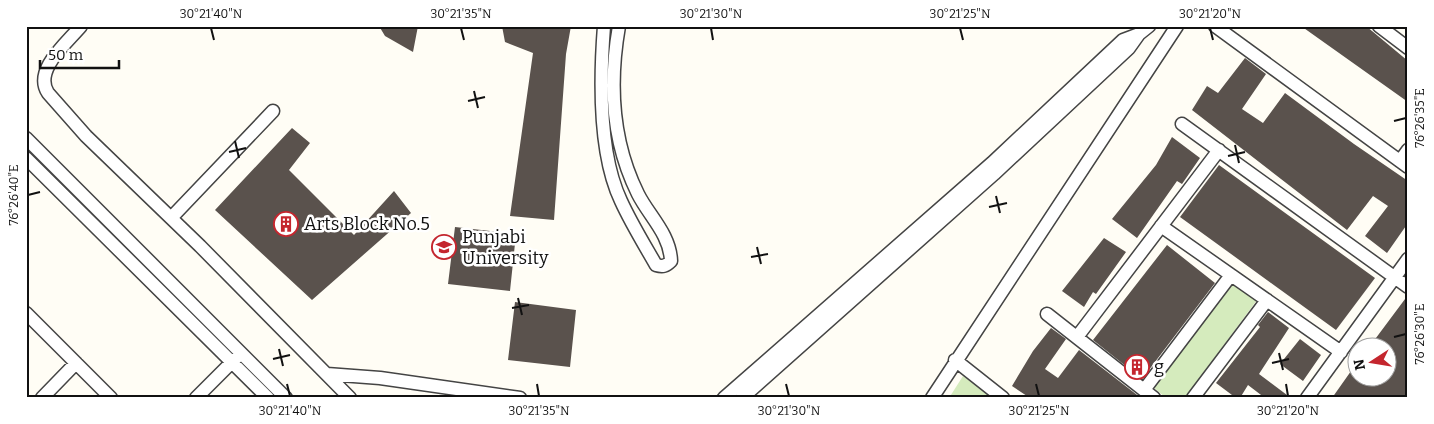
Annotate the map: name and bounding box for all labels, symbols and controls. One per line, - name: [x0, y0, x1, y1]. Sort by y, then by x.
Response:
- text: 30°21'40"N: [180, 7, 243, 21]
- text: 30°21'35"N: [430, 7, 492, 21]
- text: 30°21'30"N: [680, 7, 743, 21]
- text: 30°21'25"N: [930, 7, 991, 21]
- text: 30°21'20"N: [1179, 7, 1242, 21]
- scale bar: [40, 38, 119, 70]
- text: 50 m: [48, 46, 84, 64]
- text: 76°26'35"E: [1413, 88, 1427, 148]
- text: 76°26'40"E: [7, 165, 21, 226]
- building icon: Arts Block No.5: [273, 211, 299, 237]
- place label: Arts Block No.5: [304, 213, 430, 235]
- place label: Punjabi University: [462, 226, 549, 269]
- school or university icon: Punjabi University: [431, 234, 457, 260]
- text: 76°26'30"E: [1413, 304, 1427, 364]
- north arrow: [1346, 336, 1396, 386]
- building icon: g: [1124, 354, 1150, 380]
- place label: g: [1154, 356, 1164, 378]
- text: N: [1350, 357, 1369, 372]
- text: 30°21'40"N: [259, 404, 322, 418]
- text: 30°21'35"N: [508, 404, 570, 418]
- text: 30°21'30"N: [758, 404, 821, 418]
- text: 30°21'25"N: [1009, 404, 1070, 418]
- text: 30°21'20"N: [1257, 404, 1320, 418]

